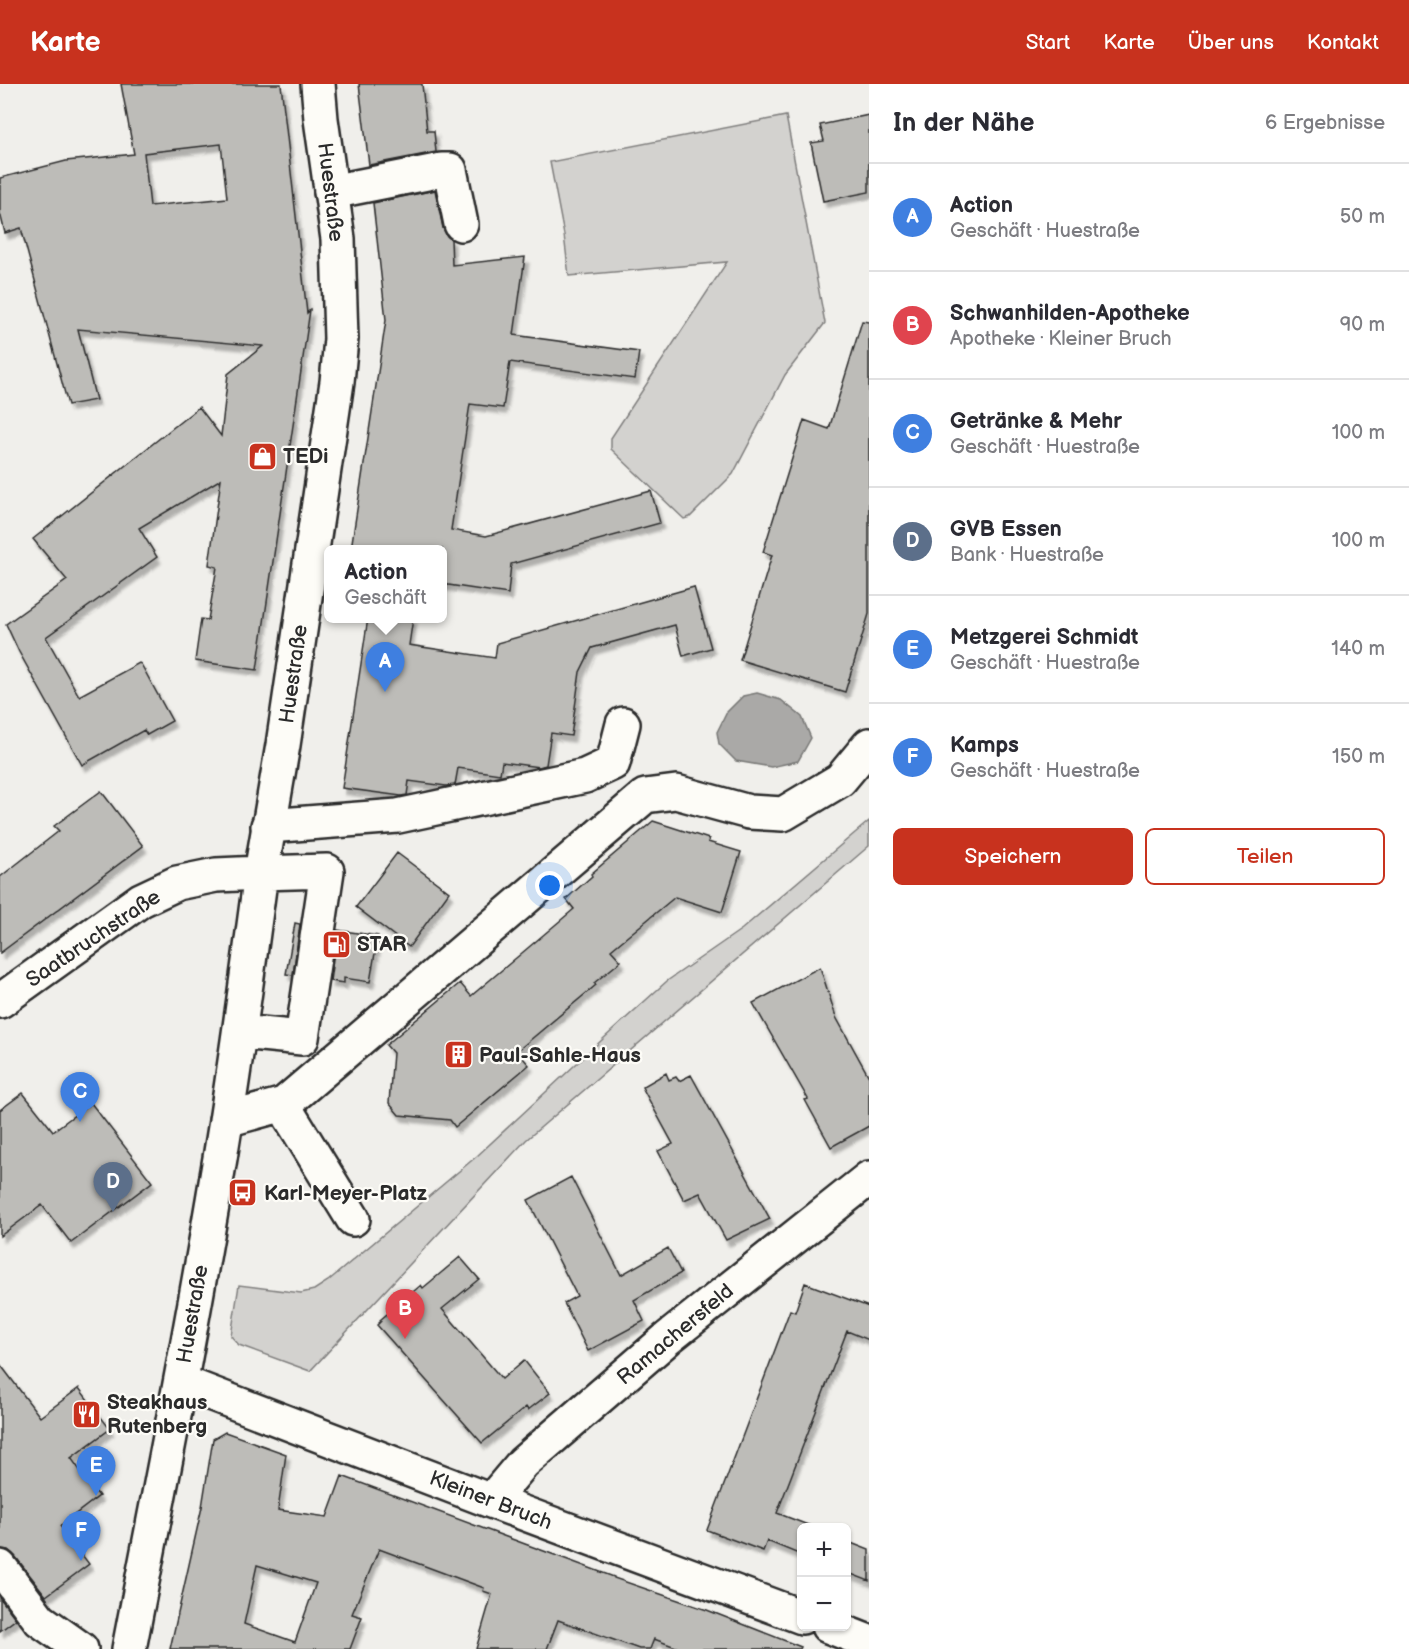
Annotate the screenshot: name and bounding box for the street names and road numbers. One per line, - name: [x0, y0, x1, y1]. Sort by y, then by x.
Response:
- street label: Huestraße: [312, 141, 349, 243]
- street label: Huestraße: [274, 623, 313, 725]
- street label: Saatbruchstraße: [21, 884, 165, 993]
- street label: Huestraße: [172, 1263, 213, 1365]
- street label: Ramachersfeld: [612, 1279, 739, 1390]
- street label: Kleiner Bruch: [426, 1466, 556, 1535]

